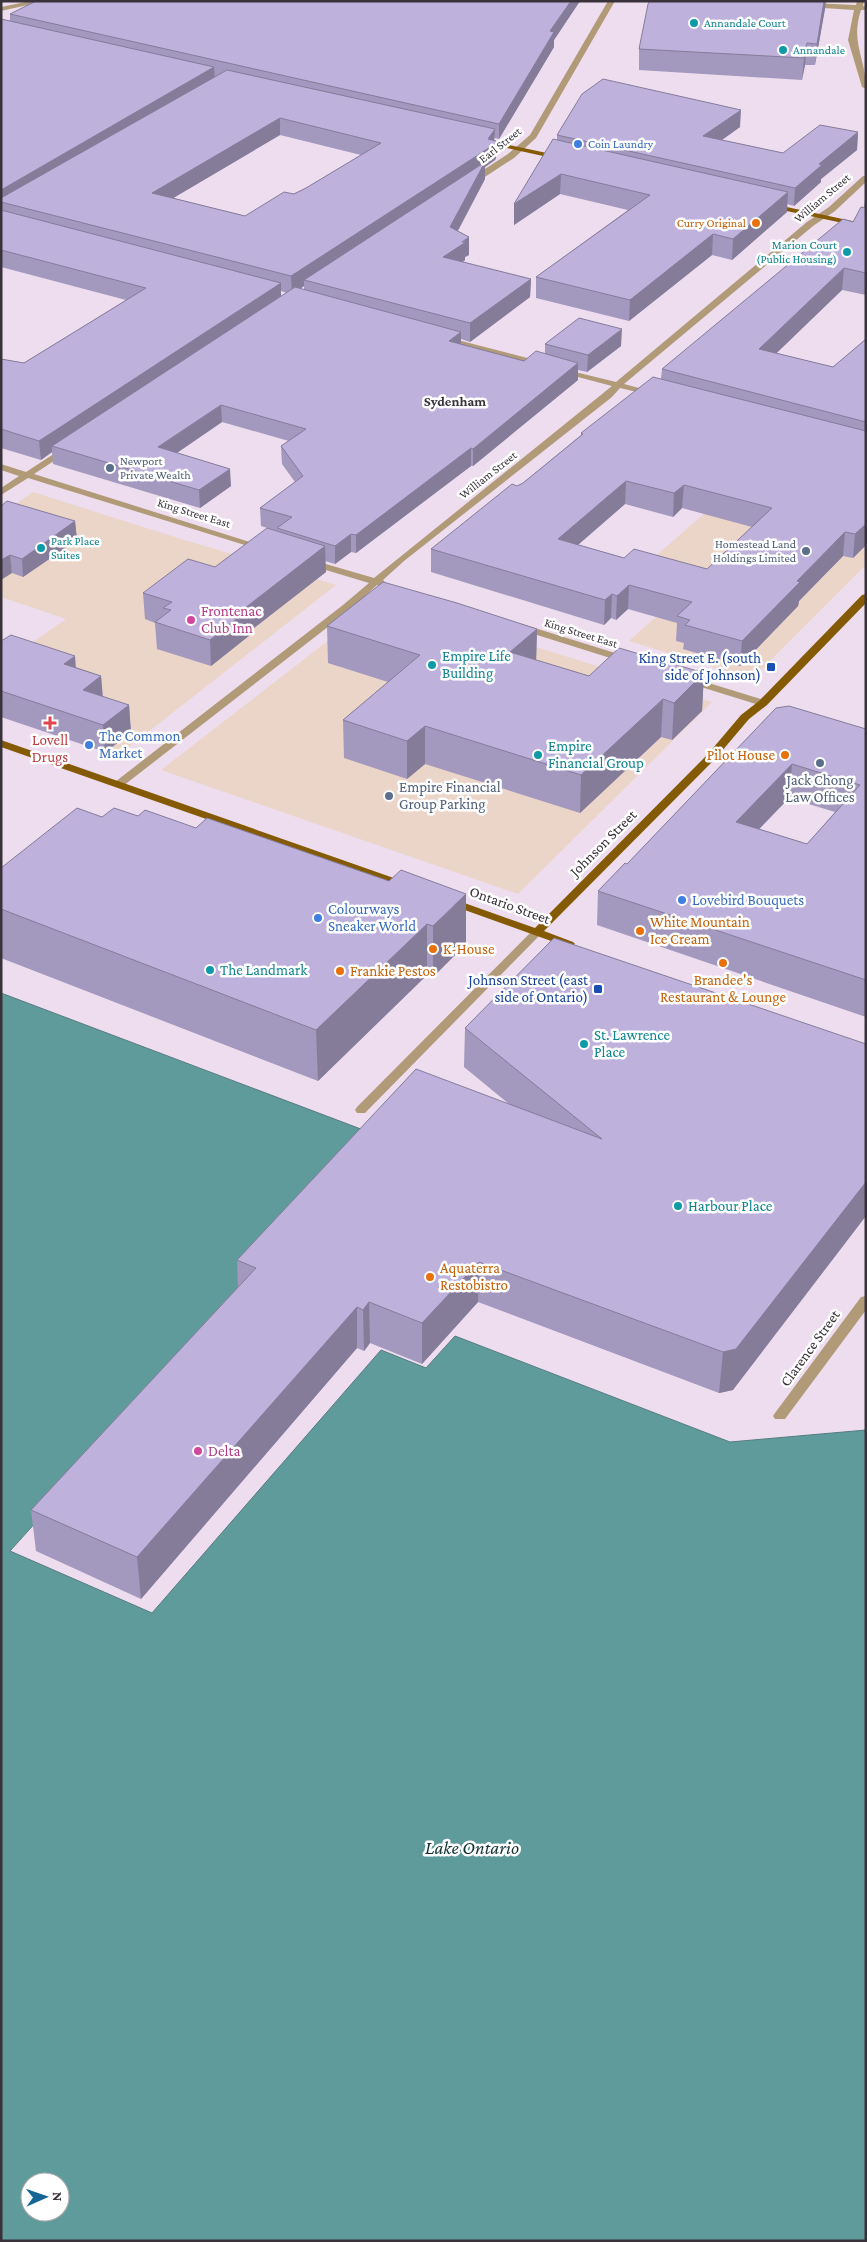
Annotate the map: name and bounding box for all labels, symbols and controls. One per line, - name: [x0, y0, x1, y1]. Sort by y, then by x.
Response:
- place label: Annandale Court: [704, 16, 787, 30]
- marker: Annandale Court: [688, 17, 700, 29]
- place label: Annandale: [793, 43, 845, 57]
- marker: Annandale: [777, 44, 789, 56]
- street label: Earl Street: [476, 124, 525, 166]
- place label: Coin Laundry: [588, 137, 654, 151]
- marker: Coin Laundry: [572, 138, 584, 150]
- street label: William Street: [791, 170, 854, 226]
- place label: Curry Original: [677, 216, 746, 230]
- marker: Curry Original: [750, 217, 762, 229]
- place label: Marion Court (Public Housing): [756, 238, 838, 266]
- marker: Marion Court (Public Housing): [841, 246, 853, 258]
- district label: Sydenham: [424, 393, 486, 409]
- street label: William Street: [457, 448, 520, 502]
- place label: Newport Private Wealth: [120, 454, 191, 482]
- marker: Newport Private Wealth: [104, 462, 116, 474]
- street label: King Street East: [156, 495, 233, 531]
- place label: Park Place Suites: [51, 534, 100, 562]
- place label: Homestead Land Holdings Limited: [713, 537, 797, 565]
- marker: Park Place Suites: [35, 542, 47, 554]
- marker: Homestead Land Holdings Limited: [800, 545, 812, 557]
- place label: Frontenac Club Inn: [201, 603, 262, 636]
- marker: Frontenac Club Inn: [185, 614, 197, 626]
- street label: King Street East: [543, 615, 620, 651]
- place label: Empire Life Building: [442, 648, 511, 682]
- place label: King Street E. (south side of Johnson): [638, 650, 761, 684]
- marker: Empire Life Building: [426, 659, 438, 671]
- marker: King Street E. (south side of Johnson): [765, 661, 777, 673]
- marker: Lovell Drugs: [44, 717, 56, 729]
- place label: The Common Market: [99, 728, 180, 761]
- place label: Lovell Drugs: [32, 732, 68, 766]
- place label: Empire Financial Group: [548, 738, 644, 772]
- marker: The Common Market: [83, 739, 95, 751]
- place label: Pilot House: [707, 747, 775, 763]
- marker: Empire Financial Group: [532, 749, 544, 761]
- marker: Pilot House: [779, 749, 791, 761]
- marker: Jack Chong Law Offices: [814, 757, 826, 769]
- place label: Jack Chong Law Offices: [784, 772, 855, 805]
- place label: Empire Financial Group Parking: [399, 779, 501, 813]
- marker: Empire Financial Group Parking: [383, 790, 395, 802]
- street label: Johnson Street: [565, 806, 641, 882]
- street label: Ontario Street: [468, 883, 553, 927]
- place label: Lovebird Bouquets: [692, 892, 804, 909]
- marker: Lovebird Bouquets: [676, 894, 688, 906]
- place label: Colourways Sneaker World: [328, 901, 416, 934]
- marker: Colourways Sneaker World: [312, 912, 324, 924]
- place label: White Mountain Ice Cream: [650, 914, 750, 947]
- marker: White Mountain Ice Cream: [634, 925, 646, 937]
- place label: K-House: [443, 941, 495, 957]
- marker: K-House: [427, 943, 439, 955]
- marker: Brandee's Restaurant & Lounge: [717, 957, 729, 969]
- place label: The Landmark: [220, 962, 308, 978]
- place label: Frankie Pestos: [350, 963, 436, 979]
- marker: The Landmark: [204, 964, 216, 976]
- marker: Frankie Pestos: [334, 965, 346, 977]
- place label: Johnson Street (east side of Ontario): [466, 972, 589, 1006]
- place label: Brandee's Restaurant & Lounge: [660, 972, 786, 1006]
- marker: Johnson Street (east side of Ontario): [592, 983, 604, 995]
- place label: St. Lawrence Place: [594, 1027, 670, 1060]
- marker: St. Lawrence Place: [578, 1038, 590, 1050]
- place label: Harbour Place: [688, 1198, 773, 1214]
- marker: Harbour Place: [672, 1200, 684, 1212]
- place label: Aquaterra Restobistro: [440, 1260, 508, 1293]
- marker: Aquaterra Restobistro: [424, 1271, 436, 1283]
- street label: Clarence Street: [777, 1306, 844, 1389]
- place label: Delta: [208, 1443, 240, 1459]
- marker: Delta: [192, 1445, 204, 1457]
- water label: Lake Ontario: [425, 1837, 519, 1858]
- north arrow: [20, 2172, 70, 2222]
- text: N: [50, 2191, 66, 2202]

